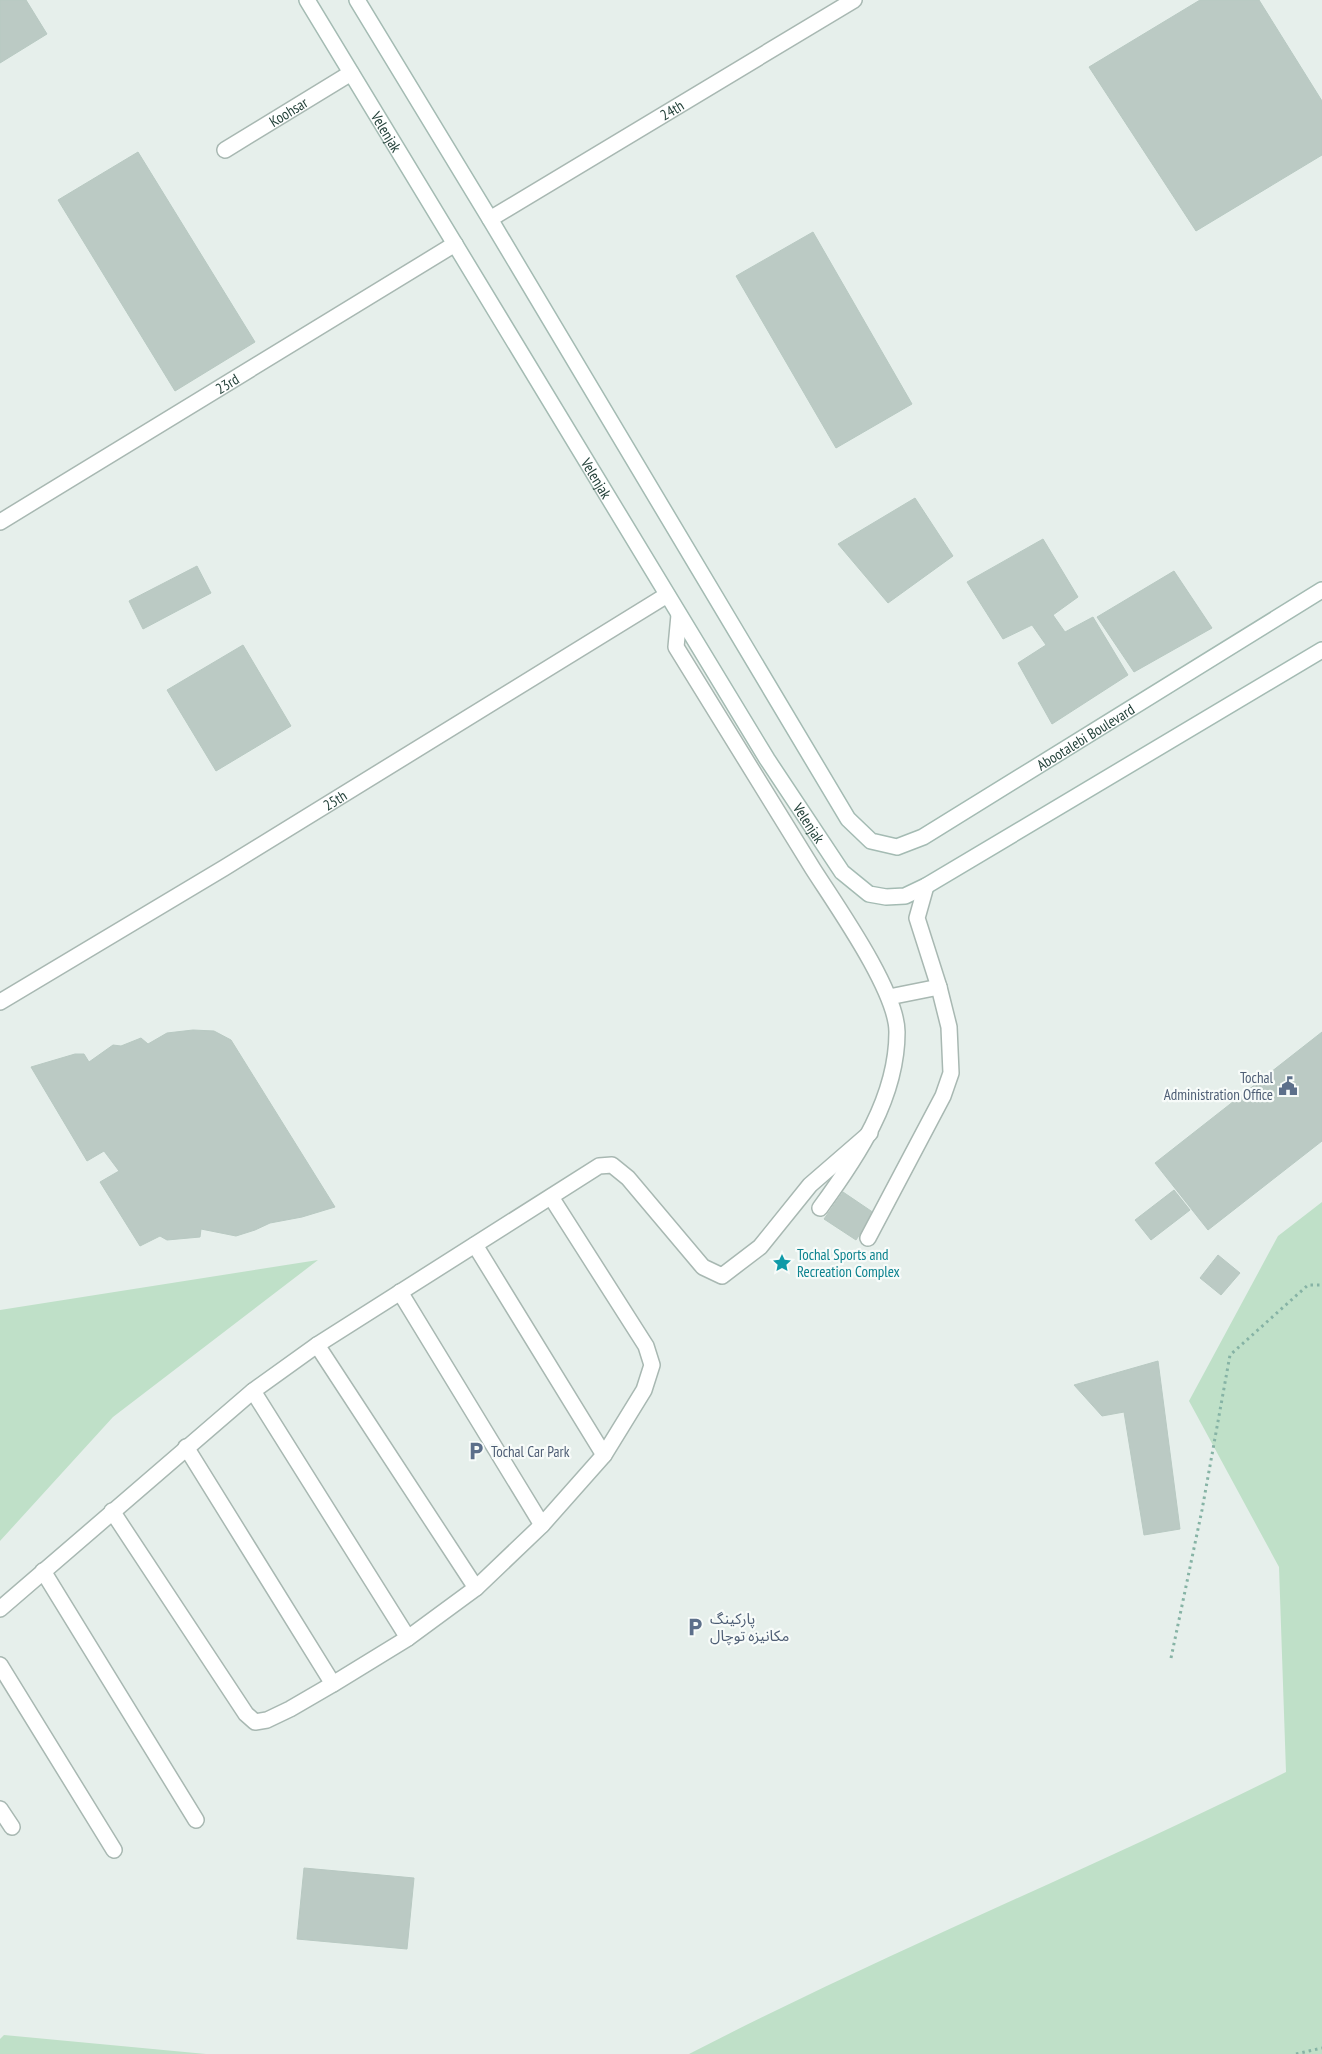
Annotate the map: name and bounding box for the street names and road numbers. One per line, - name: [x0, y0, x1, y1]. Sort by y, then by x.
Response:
- street label: Koohsar: [265, 92, 312, 130]
- street label: 24th: [656, 95, 687, 124]
- street label: Velenjak: [367, 107, 406, 155]
- street label: 23rd: [212, 369, 242, 398]
- street label: Velenjak: [577, 454, 616, 502]
- street label: Abootalebi Boulevard: [1033, 699, 1138, 774]
- street label: 25th: [319, 785, 350, 814]
- street label: Velenjak: [789, 798, 829, 846]

